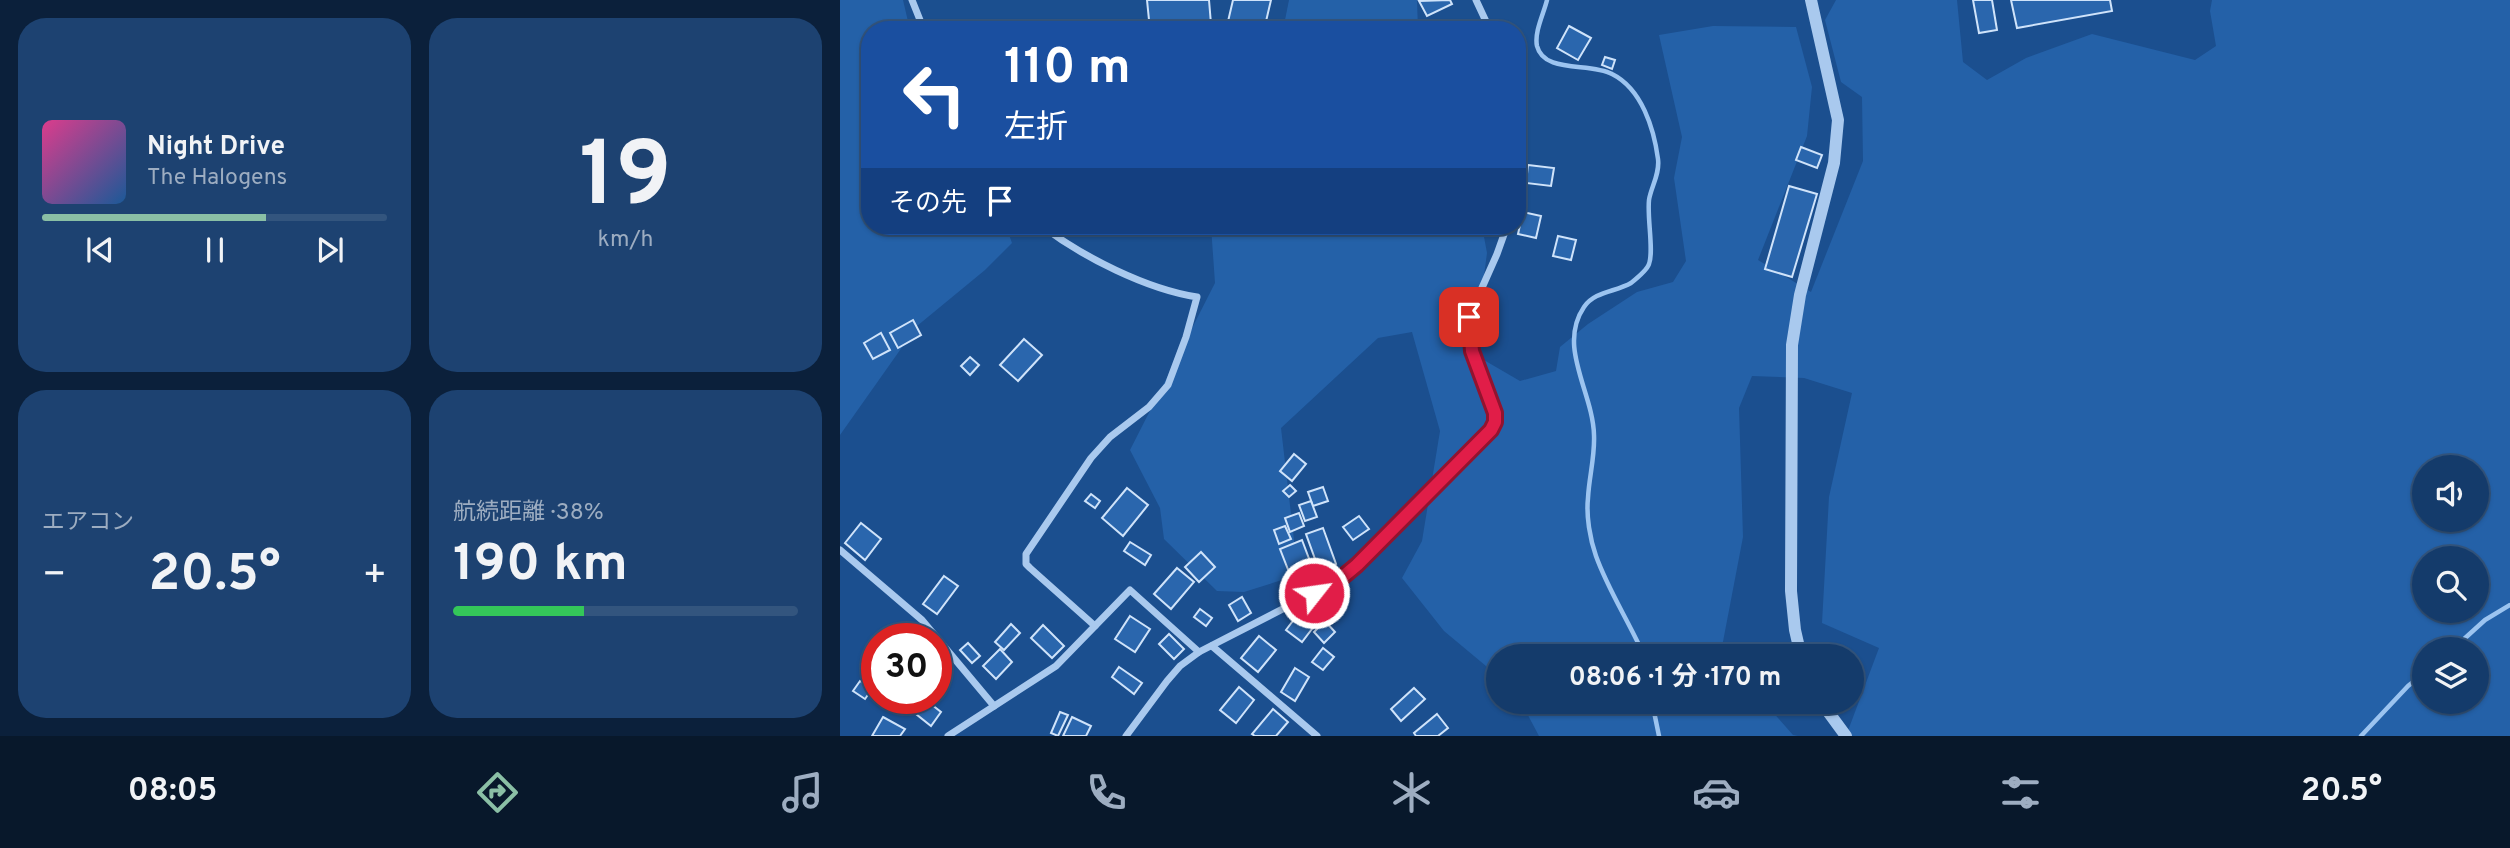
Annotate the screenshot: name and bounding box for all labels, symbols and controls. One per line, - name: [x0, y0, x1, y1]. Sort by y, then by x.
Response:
- text: 110 m: [1004, 39, 1131, 101]
- icon: left: [889, 49, 980, 140]
- text: 左折: [1004, 109, 1068, 149]
- text: 19: [579, 123, 672, 238]
- text: Night Drive: [147, 131, 285, 164]
- text: The Halogens: [147, 164, 287, 193]
- icon: arrive: [981, 182, 1019, 220]
- text: その先: [889, 188, 967, 221]
- text: km/h: [598, 226, 653, 255]
- icon: previous: [81, 231, 119, 269]
- icon: pause: [196, 231, 234, 269]
- icon: next: [311, 231, 349, 269]
- pin: [1439, 287, 1499, 347]
- icon: arrive: [1450, 298, 1488, 336]
- map controls: [2412, 455, 2489, 714]
- button: sound: [2412, 455, 2489, 532]
- text: 航続距離 · 38%: [453, 499, 604, 528]
- text: エアコン: [42, 509, 134, 538]
- text: 190 km: [453, 533, 628, 599]
- text: 20.5°: [148, 543, 281, 609]
- button: search: [2412, 546, 2489, 623]
- text: −: [42, 552, 67, 601]
- text: +: [362, 552, 387, 601]
- position arrow: [1277, 556, 1351, 630]
- speed limit sign: 30: [861, 623, 952, 714]
- button: layers: [2412, 637, 2489, 714]
- text: 08:06 · 1 分 · 170 m: [1569, 662, 1781, 695]
- icon: directions: [473, 768, 522, 817]
- icon: music: [778, 768, 827, 817]
- icon: phone: [1082, 768, 1131, 817]
- icon: climate: [1387, 768, 1436, 817]
- icon: car: [1692, 768, 1741, 817]
- icon: filters: [1996, 768, 2045, 817]
- text: 08:05: [128, 772, 217, 812]
- text: 20.5°: [2301, 772, 2382, 812]

